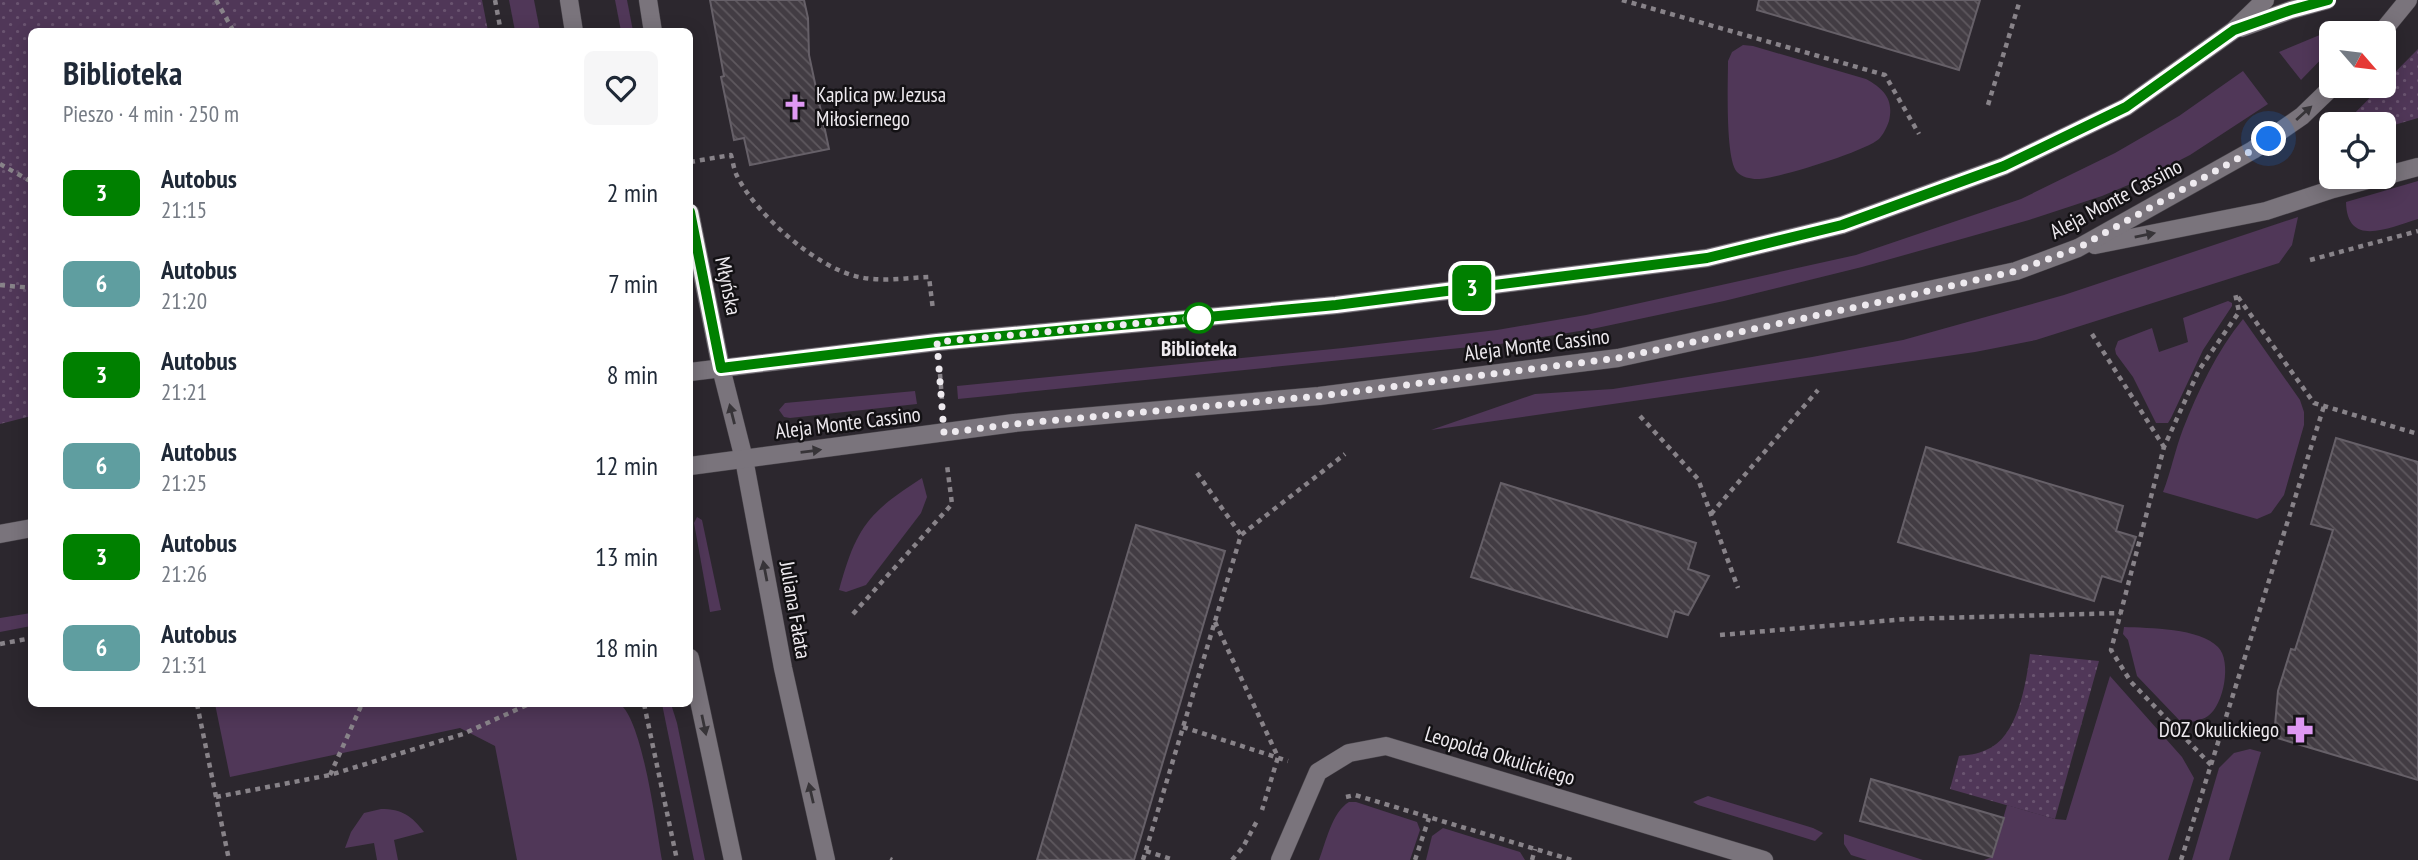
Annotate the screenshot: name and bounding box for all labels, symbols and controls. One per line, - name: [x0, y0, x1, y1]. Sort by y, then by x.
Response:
- north arrow: [2319, 21, 2396, 98]
- map controls: [2319, 21, 2396, 189]
- text: Biblioteka: [63, 51, 182, 94]
- button: heart: [584, 51, 658, 125]
- place label: Kaplica pw. Jezusa Miłosiernego: [816, 81, 946, 132]
- church icon: Kaplica pw. Jezusa Miłosiernego: [780, 92, 810, 122]
- text: Pieszo · 4 min · 250 m: [63, 99, 239, 128]
- one-way arrow: [2296, 106, 2313, 121]
- button: locate: [2319, 112, 2396, 189]
- your location: [2251, 121, 2286, 156]
- street label: Aleja Monte Cassino: [2045, 152, 2187, 245]
- text: Autobus: [161, 162, 237, 195]
- text: 2 min: [607, 176, 658, 209]
- text: 3: [96, 177, 107, 208]
- text: 21:15: [161, 195, 207, 224]
- one-way arrow: [2134, 230, 2156, 241]
- text: Autobus: [161, 253, 237, 286]
- street label: Młyńska: [709, 254, 748, 318]
- line badge: 3: [1449, 265, 1495, 311]
- text: 7 min: [608, 267, 658, 300]
- text: 6: [96, 268, 107, 299]
- text: 3: [1466, 272, 1478, 303]
- text: 21:20: [161, 286, 207, 315]
- marker: Biblioteka: [1184, 303, 1214, 333]
- street label: Aleja Monte Cassino: [1463, 322, 1611, 367]
- place label: Biblioteka: [1161, 335, 1237, 362]
- text: Autobus: [161, 344, 237, 377]
- text: 8 min: [607, 358, 658, 391]
- text: 3: [96, 359, 107, 390]
- text: 21:21: [161, 377, 207, 406]
- street label: Aleja Monte Cassino: [774, 400, 922, 445]
- one-way arrow: [726, 402, 737, 424]
- text: Autobus: [161, 435, 237, 468]
- one-way arrow: [800, 445, 822, 456]
- text: 12 min: [595, 449, 658, 482]
- text: 6: [96, 450, 107, 481]
- text: 21:25: [161, 468, 207, 497]
- text: Autobus: [161, 526, 237, 559]
- text: 13 min: [595, 540, 658, 573]
- text: 3: [96, 541, 107, 572]
- street label: Juliana Fałata: [773, 558, 817, 661]
- text: 21:26: [161, 559, 207, 588]
- one-way arrow: [759, 560, 770, 582]
- text: Autobus: [161, 617, 237, 650]
- text: 18 min: [595, 631, 658, 664]
- text: 6: [96, 632, 107, 663]
- text: 21:31: [161, 650, 207, 679]
- one-way arrow: [698, 714, 709, 736]
- pharmacy icon: DOZ Okulickiego: [2285, 715, 2315, 745]
- place label: DOZ Okulickiego: [2159, 716, 2279, 743]
- street label: Leopolda Okulickiego: [1422, 720, 1578, 791]
- one-way arrow: [805, 782, 816, 804]

